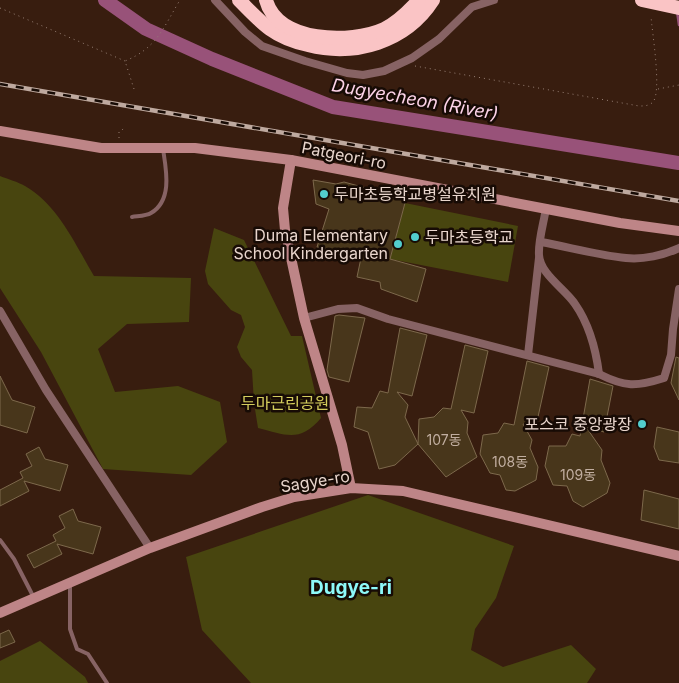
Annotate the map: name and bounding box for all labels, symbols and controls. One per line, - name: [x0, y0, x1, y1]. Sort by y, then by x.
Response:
- water label: Dugyecheon (River): [330, 74, 500, 124]
- street label: Patgeori-ro: [300, 137, 388, 173]
- place label: 두마초등학교병설유치원: [334, 184, 496, 204]
- marker: 두마초등학교병설유치원: [318, 188, 330, 200]
- place label: Duma Elementary School Kindergarten: [233, 225, 388, 263]
- place label: 두마초등학교: [425, 227, 513, 247]
- marker: 두마초등학교: [409, 231, 421, 243]
- marker: Duma Elementary School Kindergarten: [392, 238, 404, 250]
- park label: 두마근린공원: [241, 393, 329, 413]
- place label: 포스코 중앙광장: [524, 414, 632, 434]
- marker: 포스코 중앙광장: [636, 418, 648, 430]
- house number: 107동: [426, 431, 462, 448]
- house number: 108동: [492, 453, 528, 470]
- street label: Sagye-ro: [279, 466, 351, 496]
- house number: 109동: [560, 466, 596, 483]
- district label: Dugye-ri: [310, 576, 392, 599]

